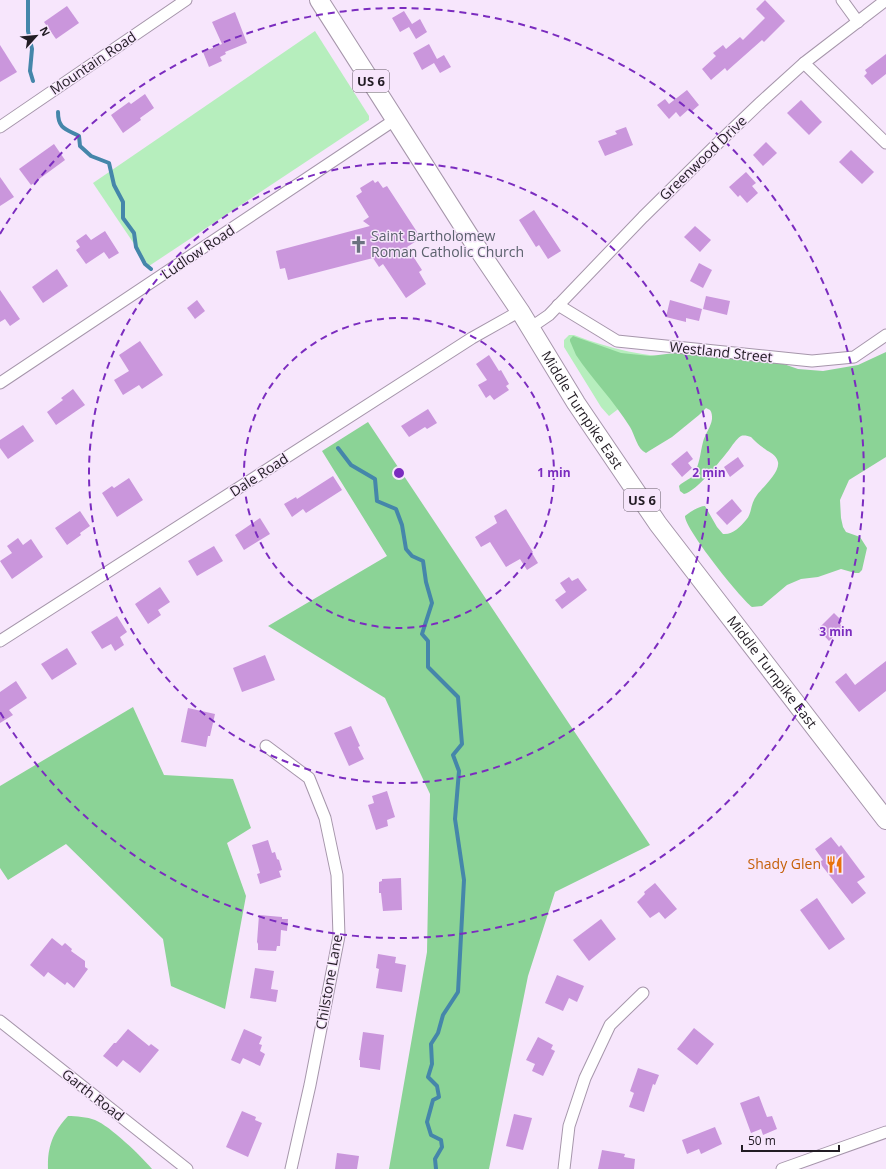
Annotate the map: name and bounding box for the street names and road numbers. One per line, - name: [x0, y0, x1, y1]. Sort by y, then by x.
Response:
- street label: Mountain Road: [46, 27, 140, 98]
- road number: US 6: [353, 70, 389, 92]
- street label: Greenwood Drive: [655, 111, 750, 204]
- street label: Ludlow Road: [157, 220, 238, 283]
- street label: Westland Street: [669, 337, 774, 366]
- street label: Middle Turnpike East: [537, 347, 628, 472]
- street label: Dale Road: [226, 449, 292, 501]
- road number: US 6: [624, 489, 660, 511]
- street label: Middle Turnpike East: [723, 612, 822, 732]
- street label: Chilstone Lane: [311, 933, 346, 1031]
- street label: Garth Road: [58, 1064, 128, 1125]

